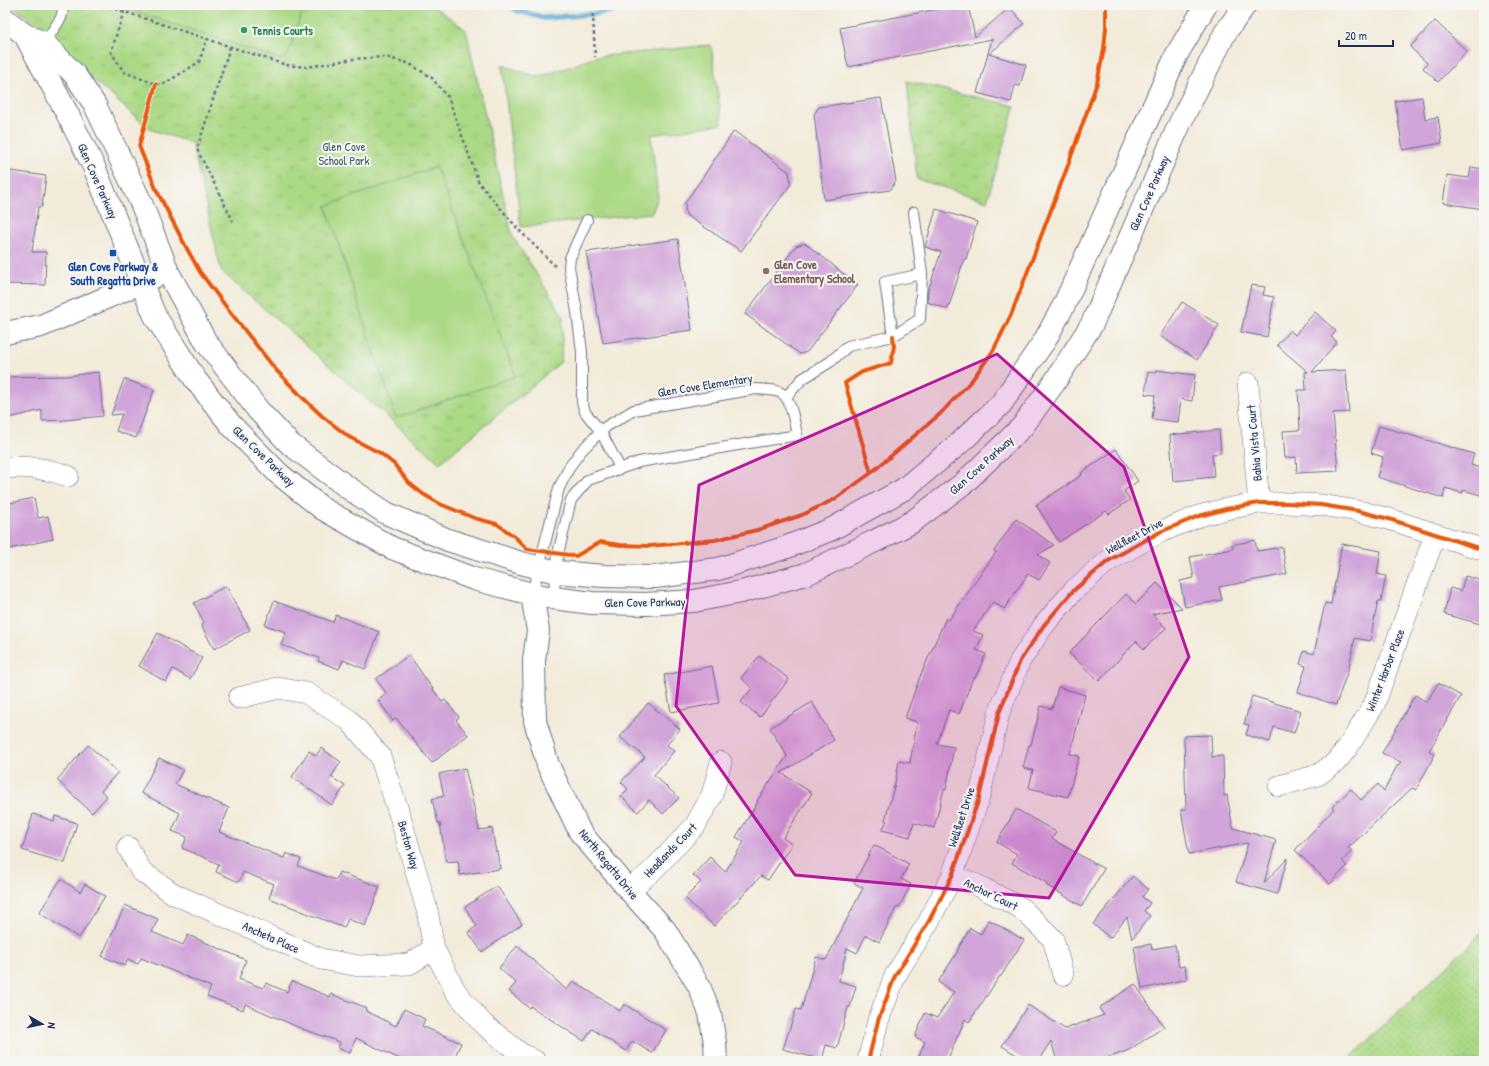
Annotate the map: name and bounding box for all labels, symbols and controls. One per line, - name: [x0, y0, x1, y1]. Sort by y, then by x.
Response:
- place label: Tennis Courts: [251, 22, 313, 39]
- scale bar: [1339, 22, 1393, 48]
- marker: Tennis Courts: [239, 25, 249, 35]
- text: 20 m: [1345, 27, 1367, 44]
- park label: Glen Cove School Park: [319, 138, 369, 169]
- street label: Glen Cove Parkway: [74, 141, 122, 221]
- street label: Glen Cove Parkway: [1125, 153, 1173, 233]
- marker: Glen Cove Parkway & South Regatta Drive: [108, 248, 118, 258]
- place label: Glen Cove Elementary School: [774, 256, 856, 288]
- place label: Glen Cove Parkway & South Regatta Drive: [68, 258, 159, 290]
- marker: Glen Cove Elementary School: [761, 266, 771, 276]
- street label: Glen Cove Elementary: [656, 369, 754, 401]
- street label: Bahia Vista Court: [1242, 403, 1266, 482]
- street label: Glen Cove Parkway: [229, 422, 299, 490]
- street label: Glen Cove Parkway: [945, 432, 1017, 498]
- street label: Wellfleet Drive: [1102, 514, 1166, 558]
- street label: Glen Cove Parkway: [604, 593, 686, 611]
- street label: Winter Harbor Place: [1361, 626, 1409, 714]
- street label: Wellfleet Drive: [943, 784, 979, 849]
- street label: Headlands Court: [640, 818, 701, 881]
- street label: Beston Way: [394, 819, 424, 871]
- street label: North Regatta Drive: [575, 825, 643, 903]
- street label: Anchor Court: [961, 874, 1022, 915]
- street label: Ancheta Place: [240, 917, 302, 957]
- north arrow: [22, 1004, 62, 1044]
- text: N: [44, 1022, 59, 1030]

